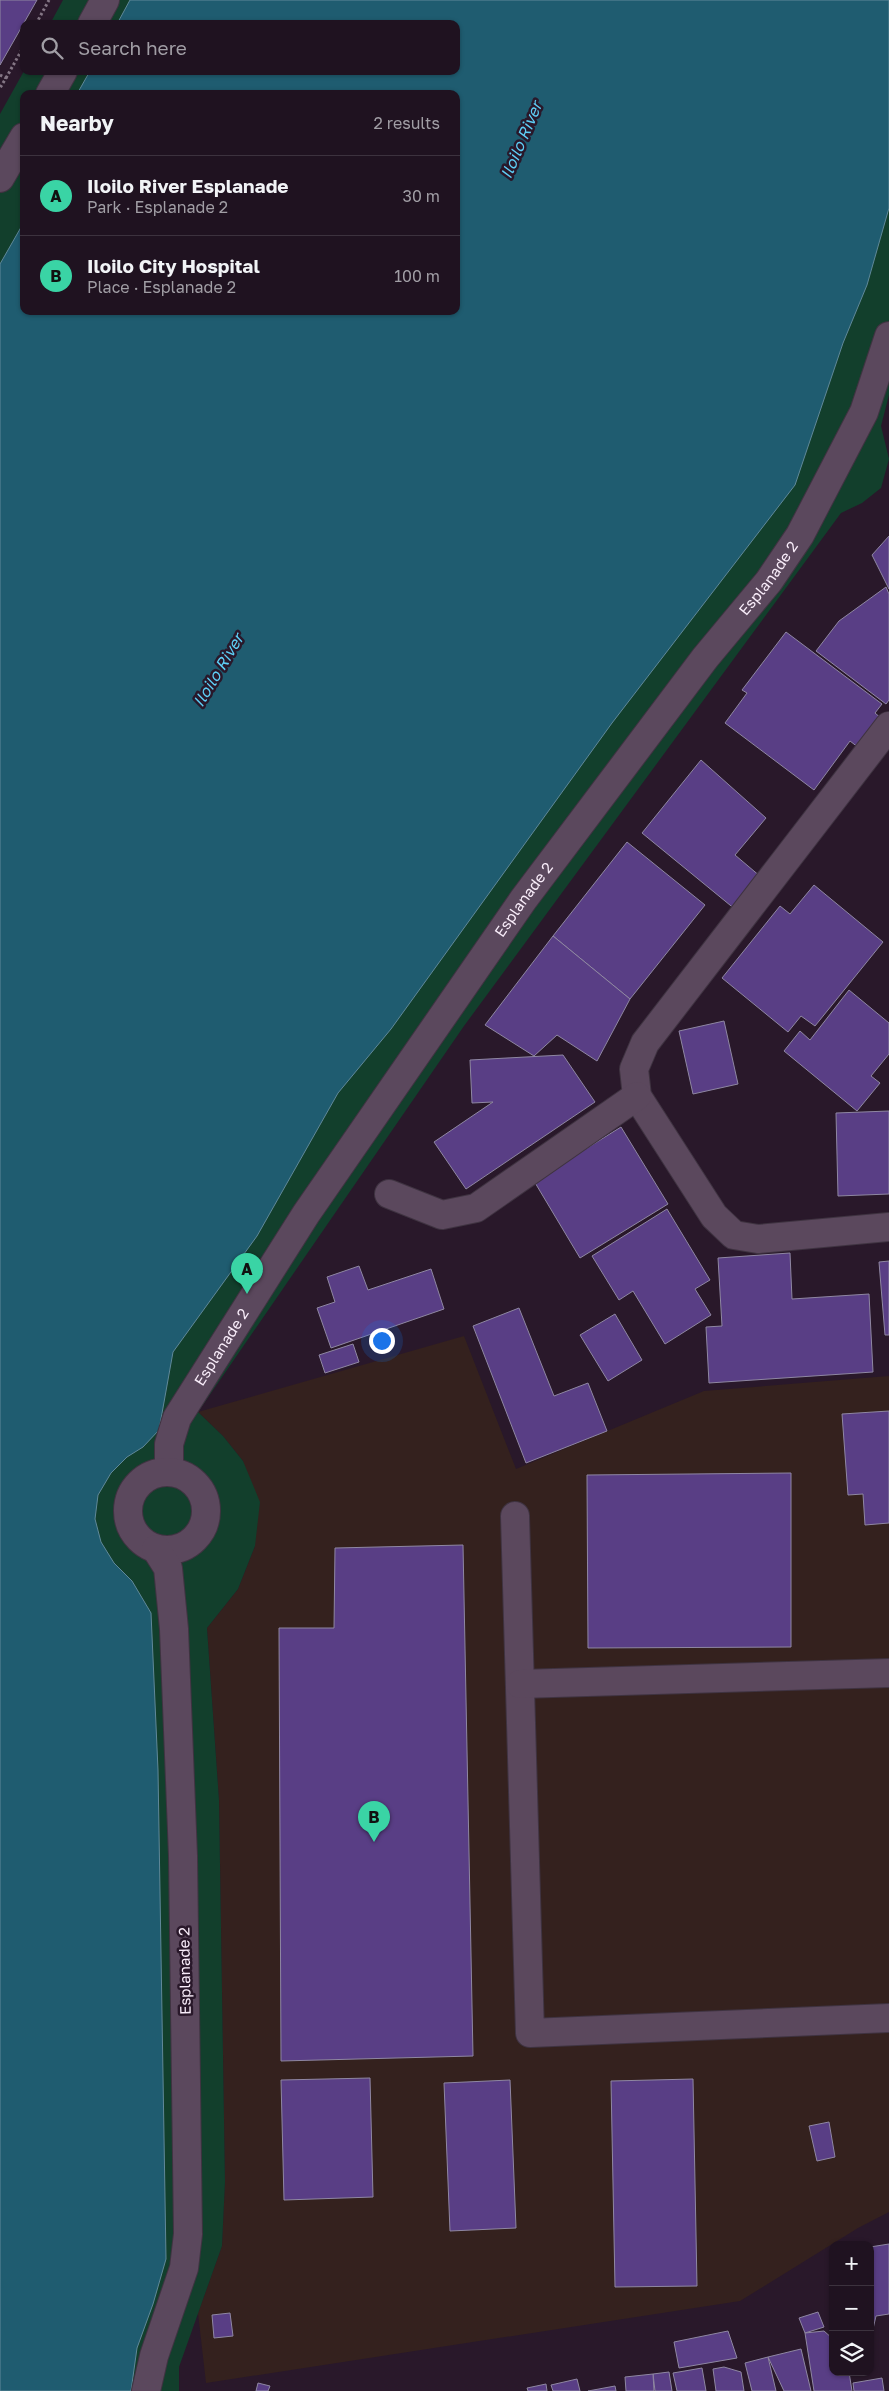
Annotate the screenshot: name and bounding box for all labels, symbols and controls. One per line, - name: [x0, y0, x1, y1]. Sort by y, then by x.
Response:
- search box: [20, 20, 460, 75]
- icon: search: [38, 34, 66, 62]
- text: Search here: [78, 36, 187, 59]
- water label: Iloilo River: [496, 96, 547, 182]
- text: Nearby: [40, 110, 114, 136]
- text: 2 results: [374, 113, 440, 133]
- text: Iloilo River Esplanade: [87, 174, 289, 197]
- text: A: [50, 186, 62, 206]
- text: 30 m: [403, 186, 440, 206]
- text: Park · Esplanade 2: [87, 197, 228, 217]
- text: Iloilo City Hospital: [87, 254, 260, 277]
- text: B: [50, 266, 62, 286]
- text: 100 m: [394, 266, 440, 286]
- text: Place · Esplanade 2: [87, 277, 236, 297]
- street label: Esplanade 2: [734, 538, 801, 618]
- water label: Iloilo River: [188, 627, 249, 710]
- street label: Esplanade 2: [490, 858, 556, 940]
- pin: A: [231, 1253, 263, 1294]
- street label: Esplanade 2: [190, 1305, 252, 1389]
- your location: [369, 1328, 395, 1354]
- pin: B: [358, 1801, 390, 1842]
- street label: Esplanade 2: [174, 1927, 194, 2015]
- map controls: [829, 2241, 874, 2376]
- button: +: [829, 2241, 874, 2286]
- button: −: [829, 2286, 874, 2331]
- button: layers: [829, 2331, 874, 2376]

